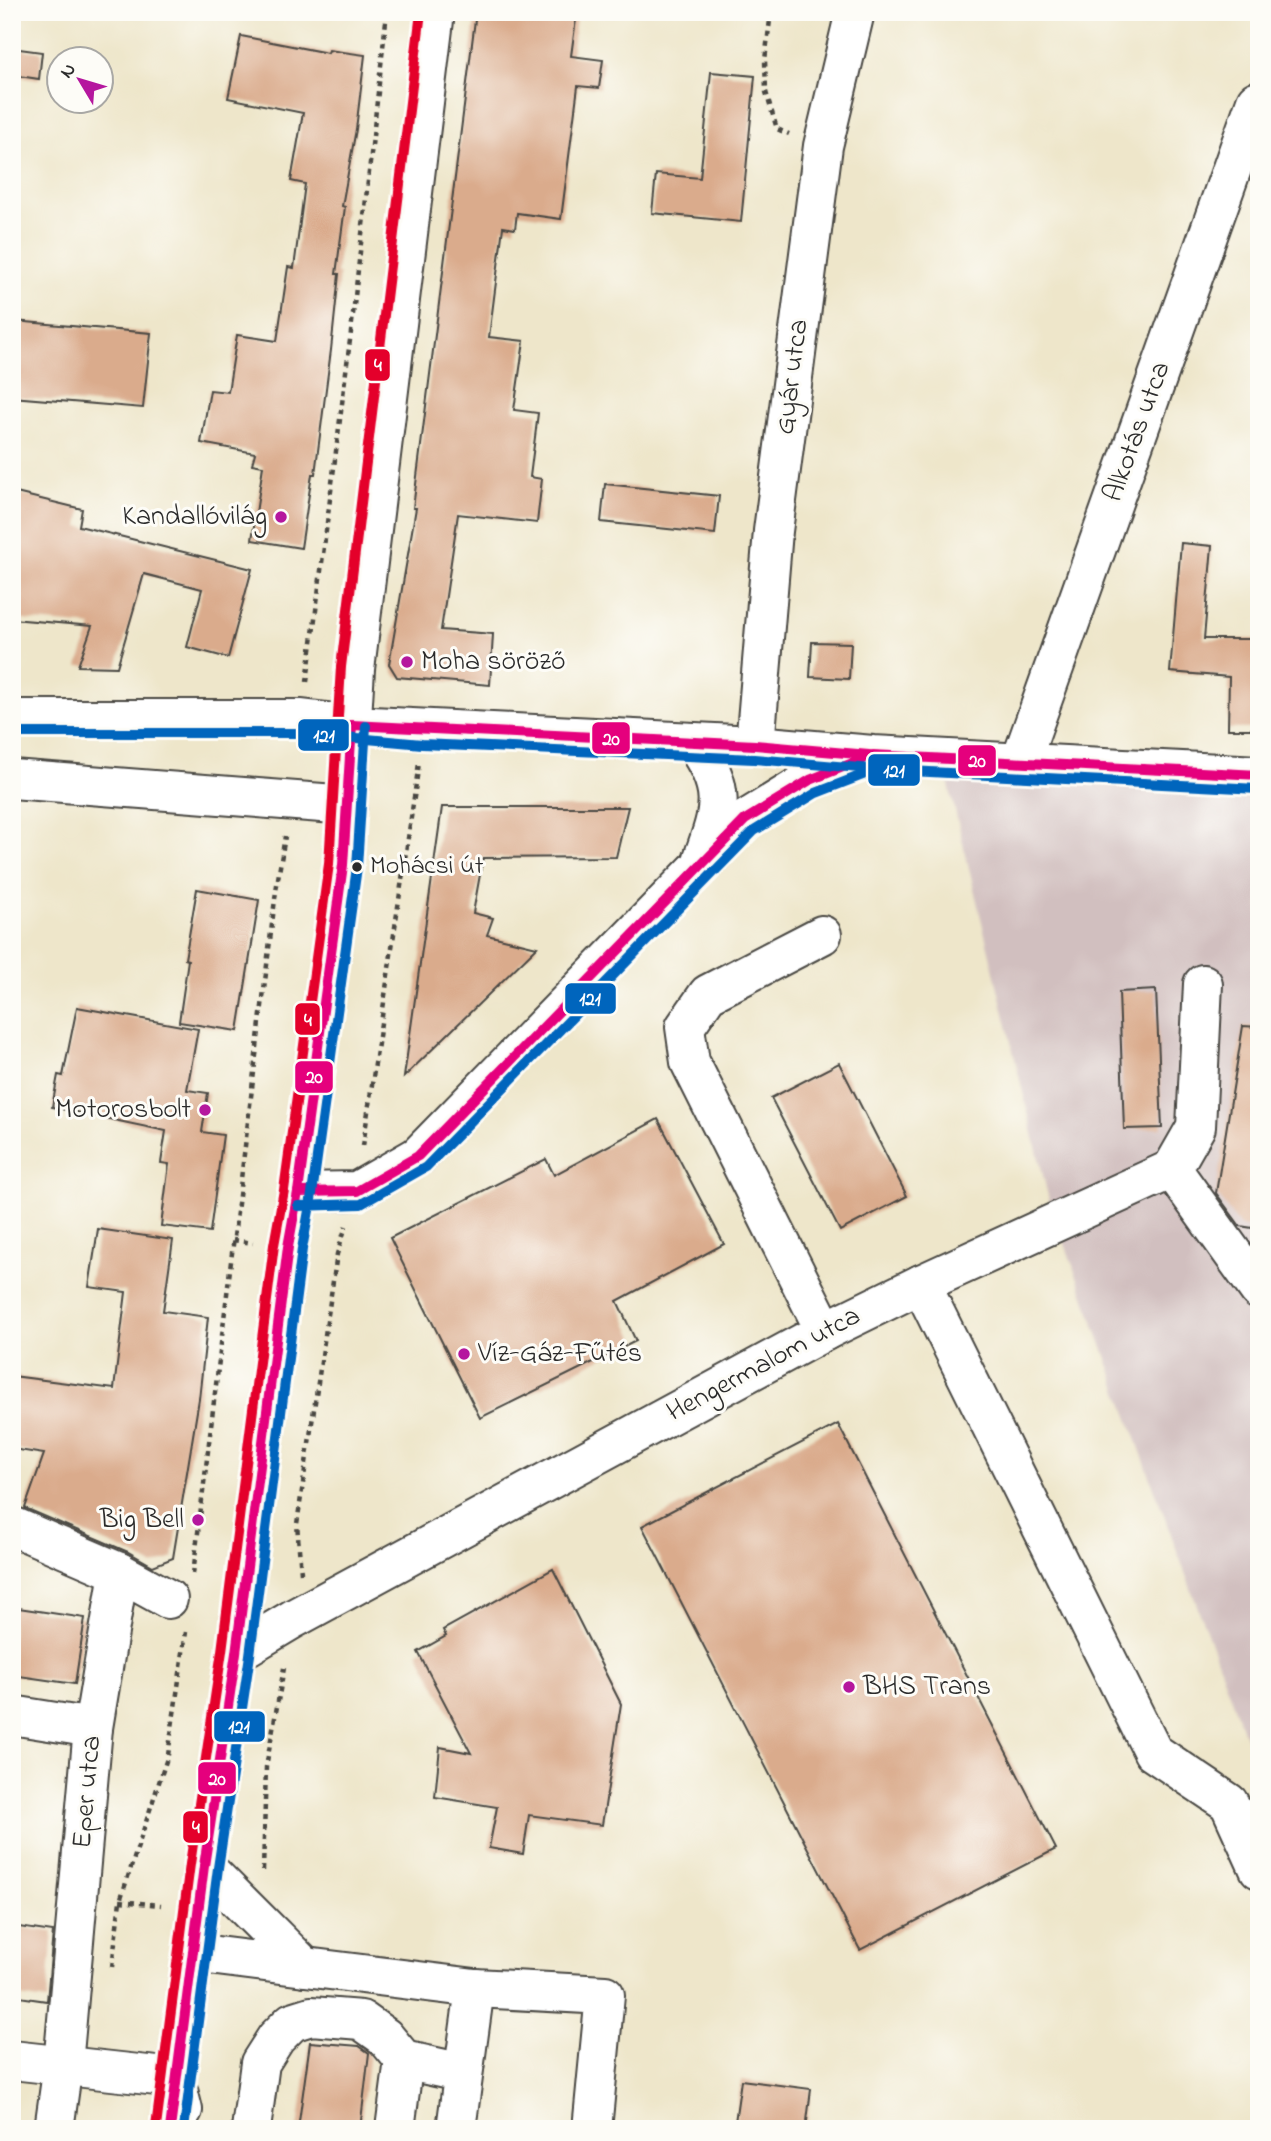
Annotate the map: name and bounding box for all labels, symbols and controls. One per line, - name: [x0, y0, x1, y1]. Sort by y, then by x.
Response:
- north arrow: [46, 46, 116, 116]
- text: N: [54, 58, 83, 84]
- street label: Gyár utca: [766, 317, 820, 437]
- line badge: 4: [364, 348, 391, 382]
- text: 4: [374, 353, 382, 380]
- street label: Alkotás utca: [1094, 356, 1182, 508]
- place label: Kandallóvilág: [122, 497, 267, 538]
- marker: Kandallóvilág: [273, 509, 289, 525]
- place label: Moha söröző: [421, 642, 565, 683]
- marker: Moha söröző: [399, 654, 415, 670]
- line badge: 121: [297, 718, 350, 752]
- line badge: 20: [591, 721, 631, 755]
- text: 121: [313, 724, 335, 751]
- text: 20: [601, 727, 621, 754]
- line badge: 20: [957, 744, 997, 777]
- text: 20: [967, 749, 987, 776]
- line badge: 121: [867, 753, 921, 787]
- text: 121: [883, 759, 905, 786]
- place label: Mohácsi út: [370, 848, 484, 886]
- marker: Mohácsi út: [350, 860, 364, 874]
- line badge: 121: [564, 982, 617, 1015]
- text: 121: [579, 987, 601, 1014]
- line badge: 4: [294, 1002, 321, 1036]
- text: 4: [304, 1008, 312, 1035]
- line badge: 20: [294, 1060, 334, 1094]
- text: 20: [304, 1065, 324, 1092]
- place label: Motorosbolt: [55, 1090, 191, 1131]
- marker: Motorosbolt: [197, 1102, 213, 1118]
- street label: Hengermalom utca: [660, 1297, 868, 1433]
- place label: Víz-Gáz-Fűtés: [477, 1334, 642, 1375]
- marker: Víz-Gáz-Fűtés: [456, 1346, 472, 1362]
- place label: Big Bell: [99, 1500, 184, 1541]
- marker: Big Bell: [190, 1512, 206, 1528]
- place label: BHS Trans: [862, 1667, 991, 1708]
- marker: BHS Trans: [841, 1679, 857, 1695]
- line badge: 121: [213, 1710, 266, 1743]
- text: 121: [228, 1715, 250, 1742]
- street label: Eper utca: [63, 1734, 113, 1850]
- line badge: 20: [197, 1761, 237, 1795]
- text: 20: [207, 1767, 227, 1794]
- line badge: 4: [182, 1810, 209, 1844]
- text: 4: [192, 1815, 200, 1842]

